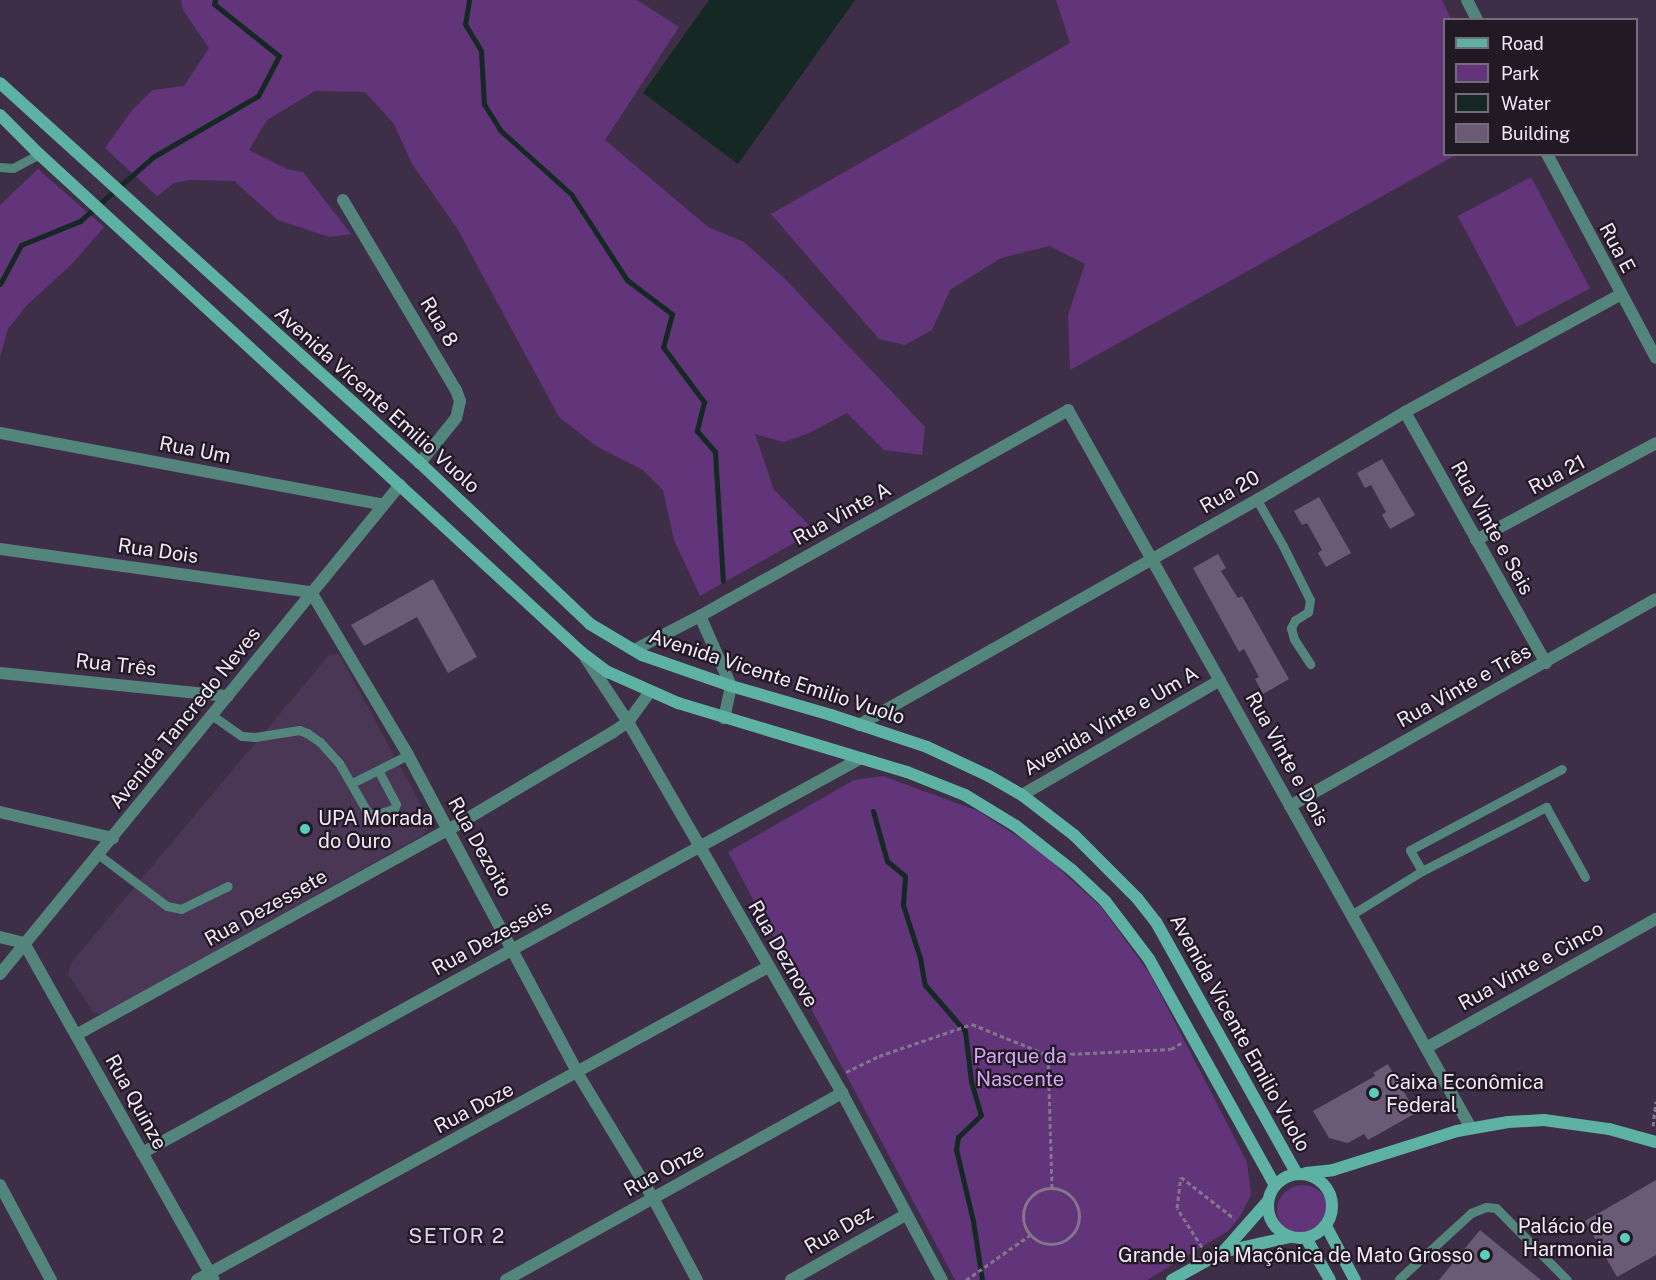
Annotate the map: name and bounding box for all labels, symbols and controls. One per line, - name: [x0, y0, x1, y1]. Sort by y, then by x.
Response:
- legend: [1443, 18, 1638, 156]
- text: Road: [1501, 33, 1544, 54]
- text: Park: [1501, 63, 1539, 84]
- text: Water: [1501, 93, 1551, 114]
- text: Building: [1501, 123, 1570, 144]
- street label: Rua E: [1594, 219, 1640, 277]
- street label: Rua 8: [415, 293, 463, 351]
- street label: Avenida Vicente Emilio Vuolo: [269, 301, 485, 499]
- street label: Rua Um: [157, 431, 233, 469]
- street label: Rua 21: [1524, 450, 1590, 500]
- street label: Rua Vinte e Seis: [1445, 456, 1539, 600]
- street label: Rua 20: [1196, 465, 1264, 519]
- street label: Rua Vinte A: [789, 477, 895, 551]
- street label: Rua Dois: [116, 533, 200, 569]
- street label: Avenida Tancredo Neves: [104, 622, 266, 814]
- street label: Avenida Vicente Emilio Vuolo: [645, 624, 909, 730]
- street label: Rua Vinte e Três: [1392, 639, 1536, 733]
- street label: Rua Três: [74, 649, 158, 681]
- street label: Avenida Vinte e Um A: [1019, 661, 1203, 781]
- street label: Rua Vinte e Dois: [1240, 687, 1334, 831]
- street label: Rua Dezoito: [443, 793, 517, 901]
- place label: UPA Morada do Ouro: [318, 806, 433, 853]
- marker: UPA Morada do Ouro: [296, 820, 314, 838]
- street label: Rua Dezessete: [200, 864, 332, 952]
- street label: Rua Dezesseis: [428, 895, 556, 981]
- street label: Rua Deznove: [743, 896, 823, 1012]
- street label: Avenida Vicente Emilio Vuolo: [1164, 910, 1316, 1156]
- street label: Rua Vinte e Cinco: [1454, 916, 1608, 1016]
- park label: Parque da Nascente: [973, 1044, 1067, 1091]
- street label: Rua Quinze: [100, 1050, 172, 1154]
- place label: Caixa Econômica Federal: [1386, 1070, 1544, 1117]
- street label: Rua Doze: [430, 1077, 518, 1139]
- marker: Caixa Econômica Federal: [1367, 1086, 1381, 1100]
- street label: Rua Onze: [620, 1138, 708, 1202]
- street label: Rua Dez: [800, 1201, 878, 1259]
- place label: Palácio de Harmonia: [1517, 1214, 1613, 1261]
- district label: SETOR 2: [408, 1223, 506, 1249]
- marker: Palácio de Harmonia: [1618, 1231, 1632, 1245]
- place label: Grande Loja Maçônica de Mato Grosso: [1117, 1243, 1473, 1267]
- marker: Grande Loja Maçônica de Mato Grosso: [1478, 1248, 1492, 1262]

